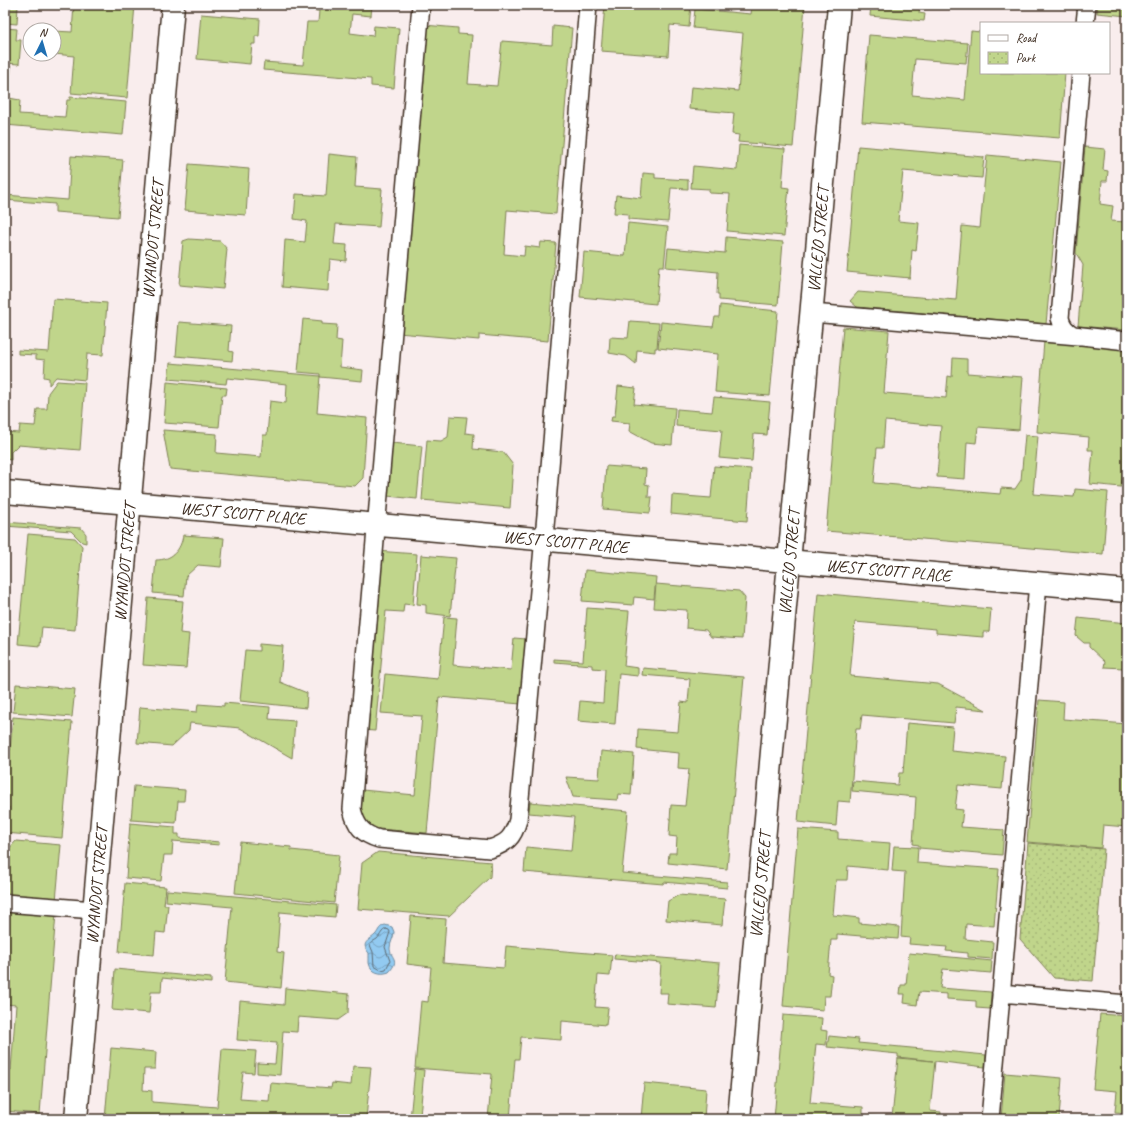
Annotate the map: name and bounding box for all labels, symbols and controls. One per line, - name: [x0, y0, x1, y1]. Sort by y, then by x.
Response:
- north arrow: [22, 22, 62, 62]
- legend: [980, 22, 1110, 74]
- text: N: [39, 25, 49, 39]
- text: Road: [1016, 30, 1038, 46]
- text: Park: [1016, 50, 1037, 66]
- street label: WYANDOT STREET: [138, 176, 169, 299]
- street label: VALLEJO STREET: [803, 182, 834, 293]
- street label: WYANDOT STREET: [109, 498, 141, 622]
- street label: WEST SCOTT PLACE: [180, 498, 308, 530]
- street label: VALLEJO STREET: [774, 504, 805, 616]
- street label: WEST SCOTT PLACE: [503, 526, 631, 558]
- street label: WEST SCOTT PLACE: [825, 555, 954, 587]
- street label: WYANDOT STREET: [81, 821, 113, 945]
- street label: VALLEJO STREET: [745, 827, 776, 939]

